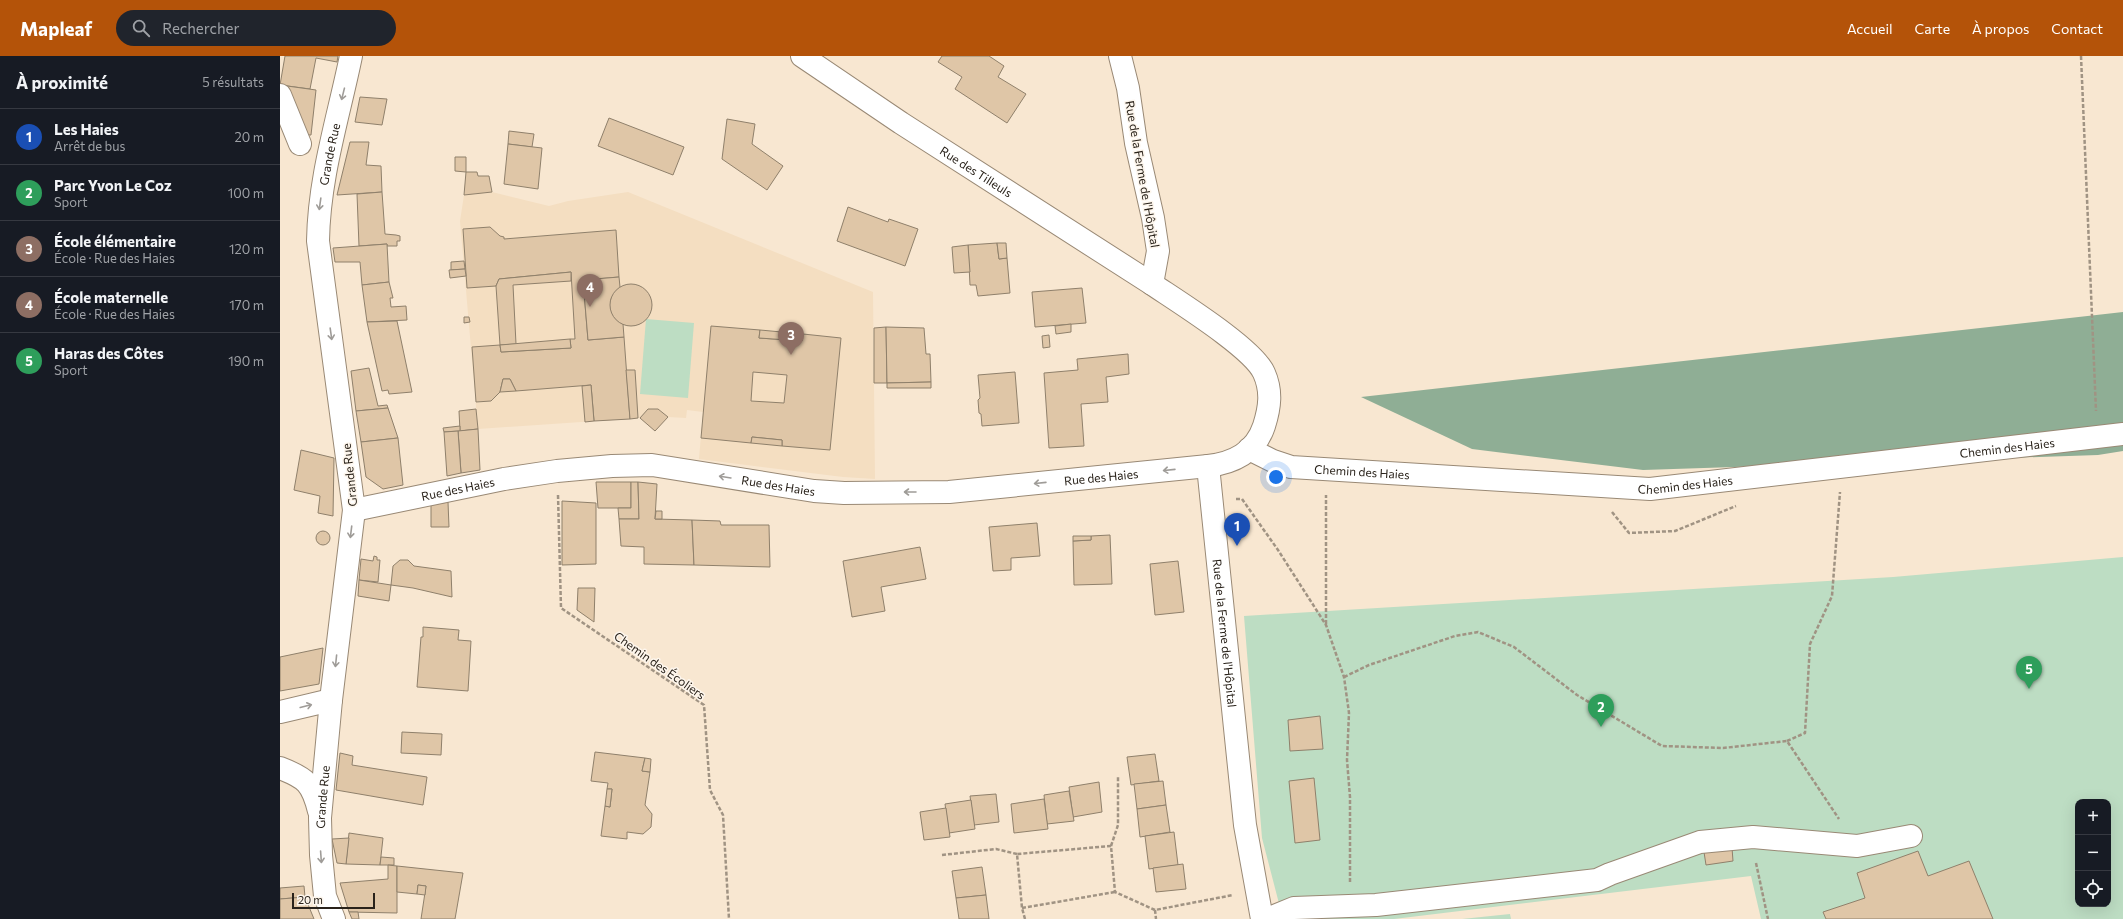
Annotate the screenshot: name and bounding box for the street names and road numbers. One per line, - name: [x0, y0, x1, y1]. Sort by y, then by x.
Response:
- street label: Rue de la Ferme de l'Hôpital: [1123, 99, 1163, 249]
- street label: Grande Rue: [316, 122, 342, 186]
- street label: Rue des Tilleuls: [938, 143, 1015, 200]
- street label: Chemin des Haies: [1959, 435, 2055, 460]
- street label: Grande Rue: [339, 443, 359, 507]
- street label: Chemin des Haies: [1314, 461, 1410, 481]
- street label: Rue des Haies: [1063, 466, 1139, 487]
- street label: Rue des Haies: [740, 472, 816, 498]
- street label: Chemin des Haies: [1637, 472, 1734, 496]
- street label: Rue des Haies: [420, 474, 496, 503]
- street label: Rue de la Ferme de l'Hôpital: [1211, 558, 1240, 708]
- street label: Chemin des Écoliers: [612, 628, 708, 702]
- street label: Grande Rue: [313, 765, 332, 829]

